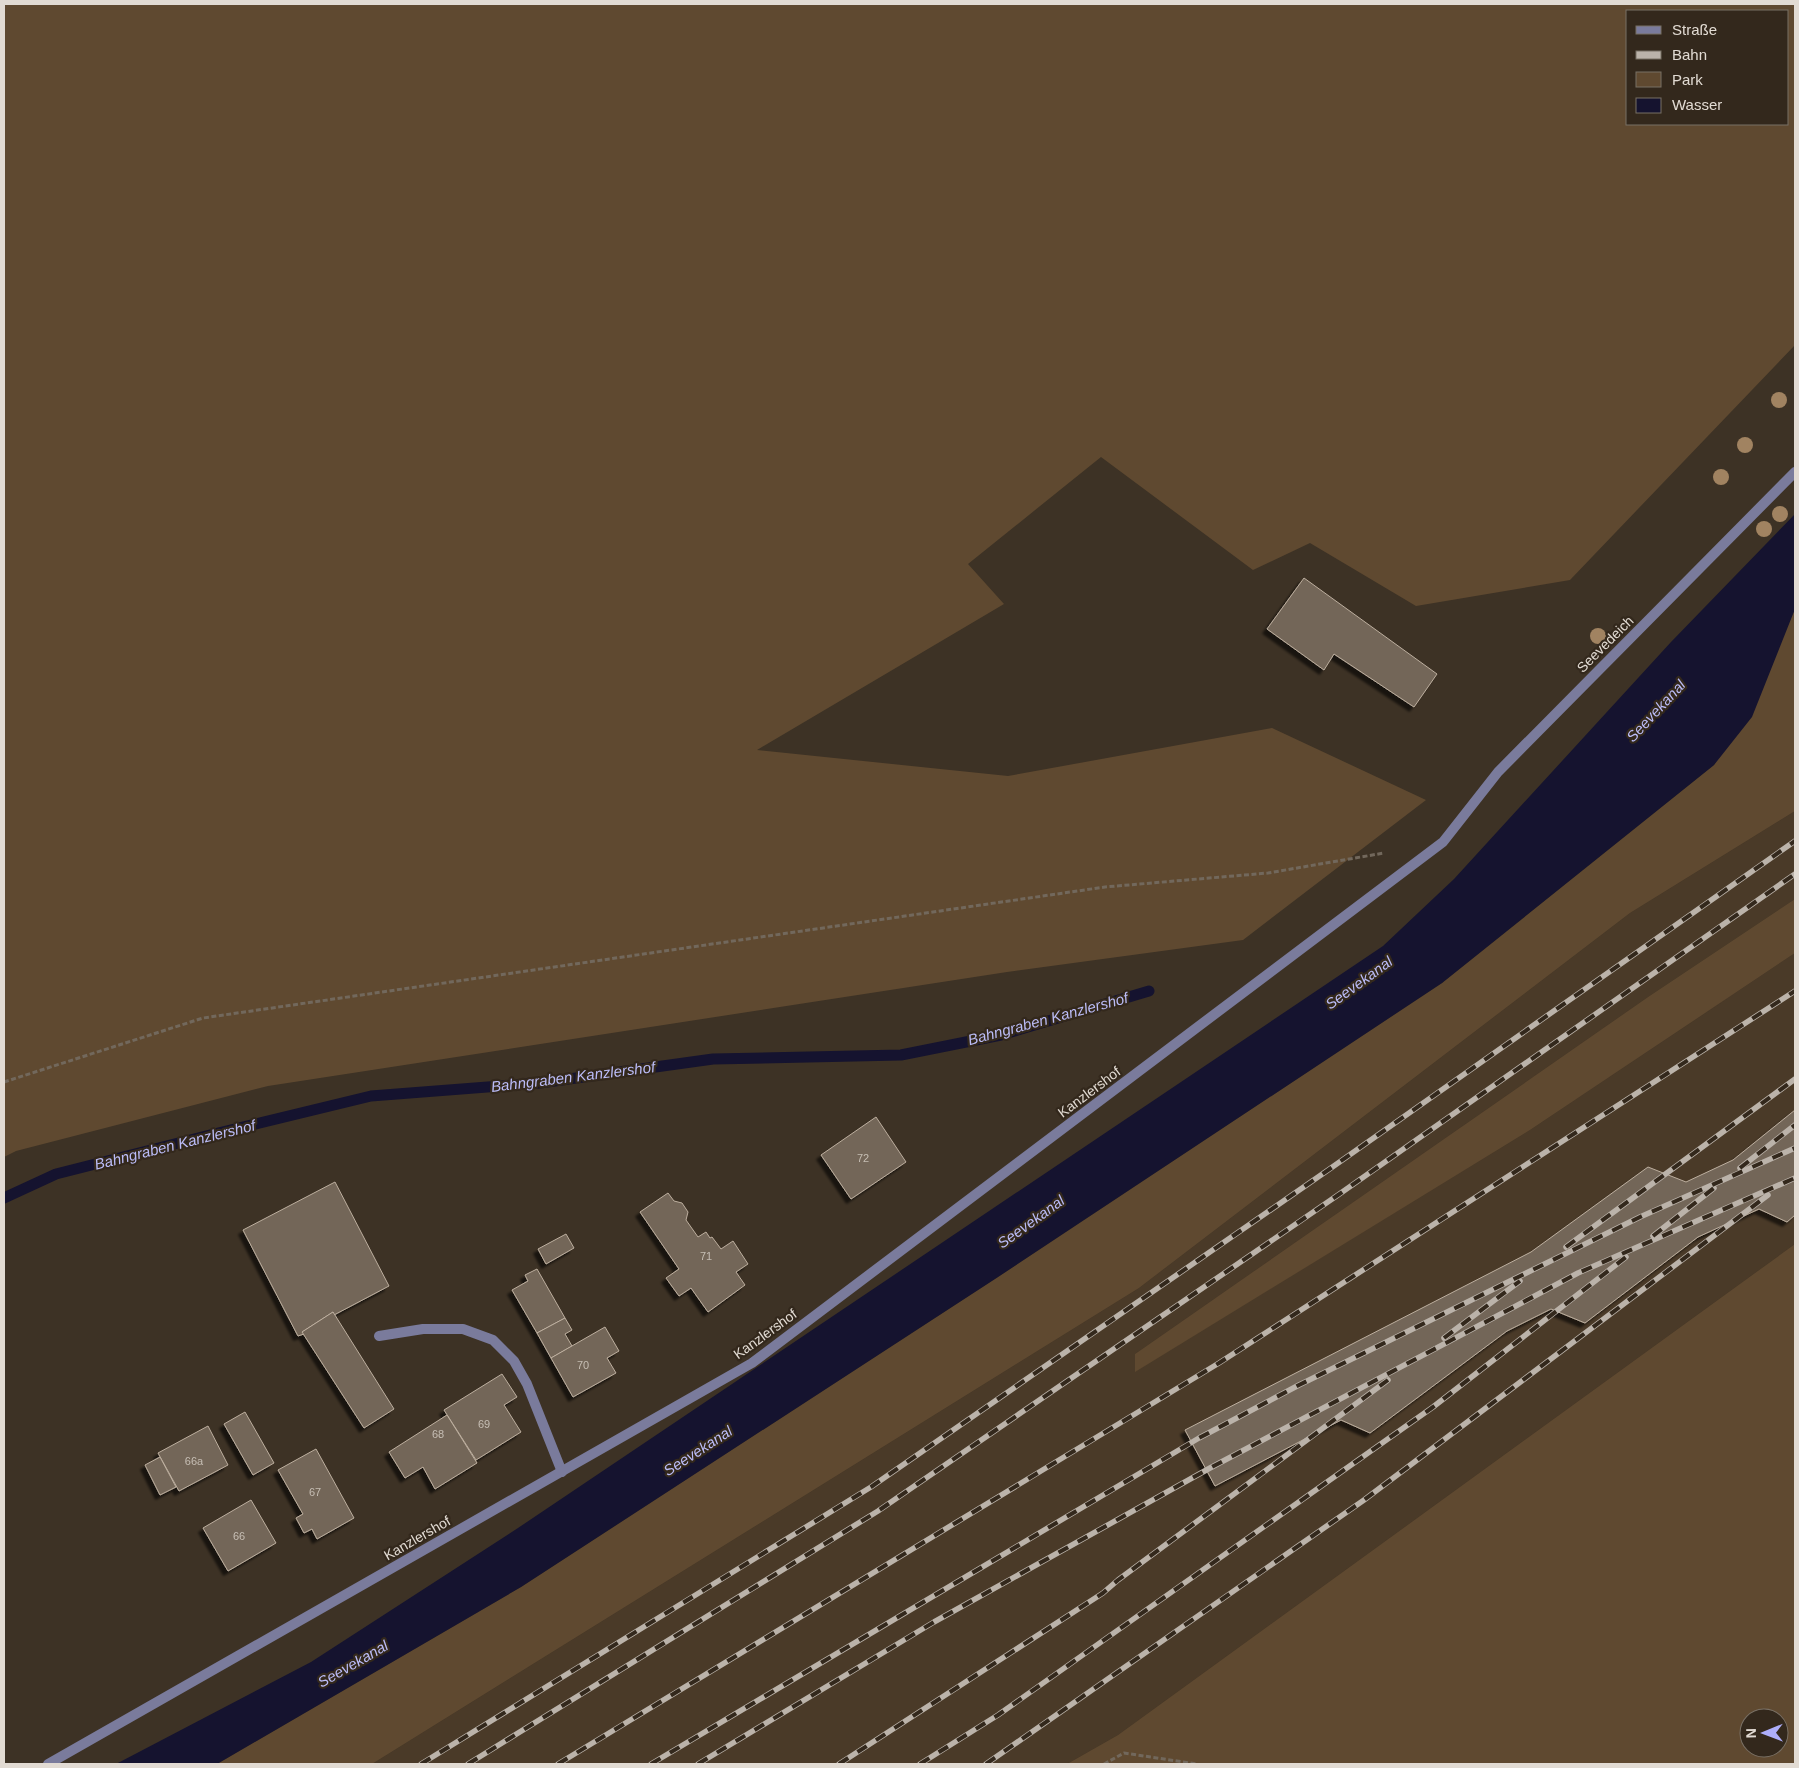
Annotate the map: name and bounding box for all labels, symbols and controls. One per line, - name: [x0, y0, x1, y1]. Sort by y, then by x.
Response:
- legend: [1626, 10, 1789, 125]
- text: Straße: [1672, 21, 1717, 38]
- text: Bahn: [1672, 46, 1707, 63]
- text: Park: [1672, 71, 1703, 88]
- text: Wasser: [1672, 96, 1722, 113]
- street label: Seevedeich: [1573, 612, 1637, 676]
- water label: Seevekanal: [1623, 676, 1689, 745]
- water label: Seevekanal: [1322, 952, 1396, 1013]
- water label: Bahngraben Kanzlershof: [966, 988, 1132, 1048]
- water label: Bahngraben Kanzlershof: [490, 1058, 658, 1095]
- street label: Kanzlershof: [1055, 1063, 1123, 1121]
- water label: Bahngraben Kanzlershof: [93, 1116, 259, 1173]
- house number: 72: [857, 1152, 869, 1164]
- water label: Seevekanal: [994, 1191, 1068, 1252]
- house number: 71: [700, 1250, 712, 1262]
- street label: Kanzlershof: [730, 1306, 800, 1362]
- house number: 70: [577, 1359, 589, 1371]
- house number: 69: [478, 1418, 490, 1430]
- water label: Seevekanal: [660, 1422, 736, 1479]
- house number: 68: [432, 1428, 444, 1440]
- house number: 66a: [185, 1455, 204, 1467]
- house number: 67: [309, 1486, 321, 1498]
- street label: Kanzlershof: [381, 1513, 453, 1563]
- house number: 66: [233, 1530, 245, 1542]
- water label: Seevekanal: [315, 1636, 392, 1691]
- north arrow: [1739, 1708, 1789, 1758]
- text: N: [1743, 1728, 1759, 1738]

